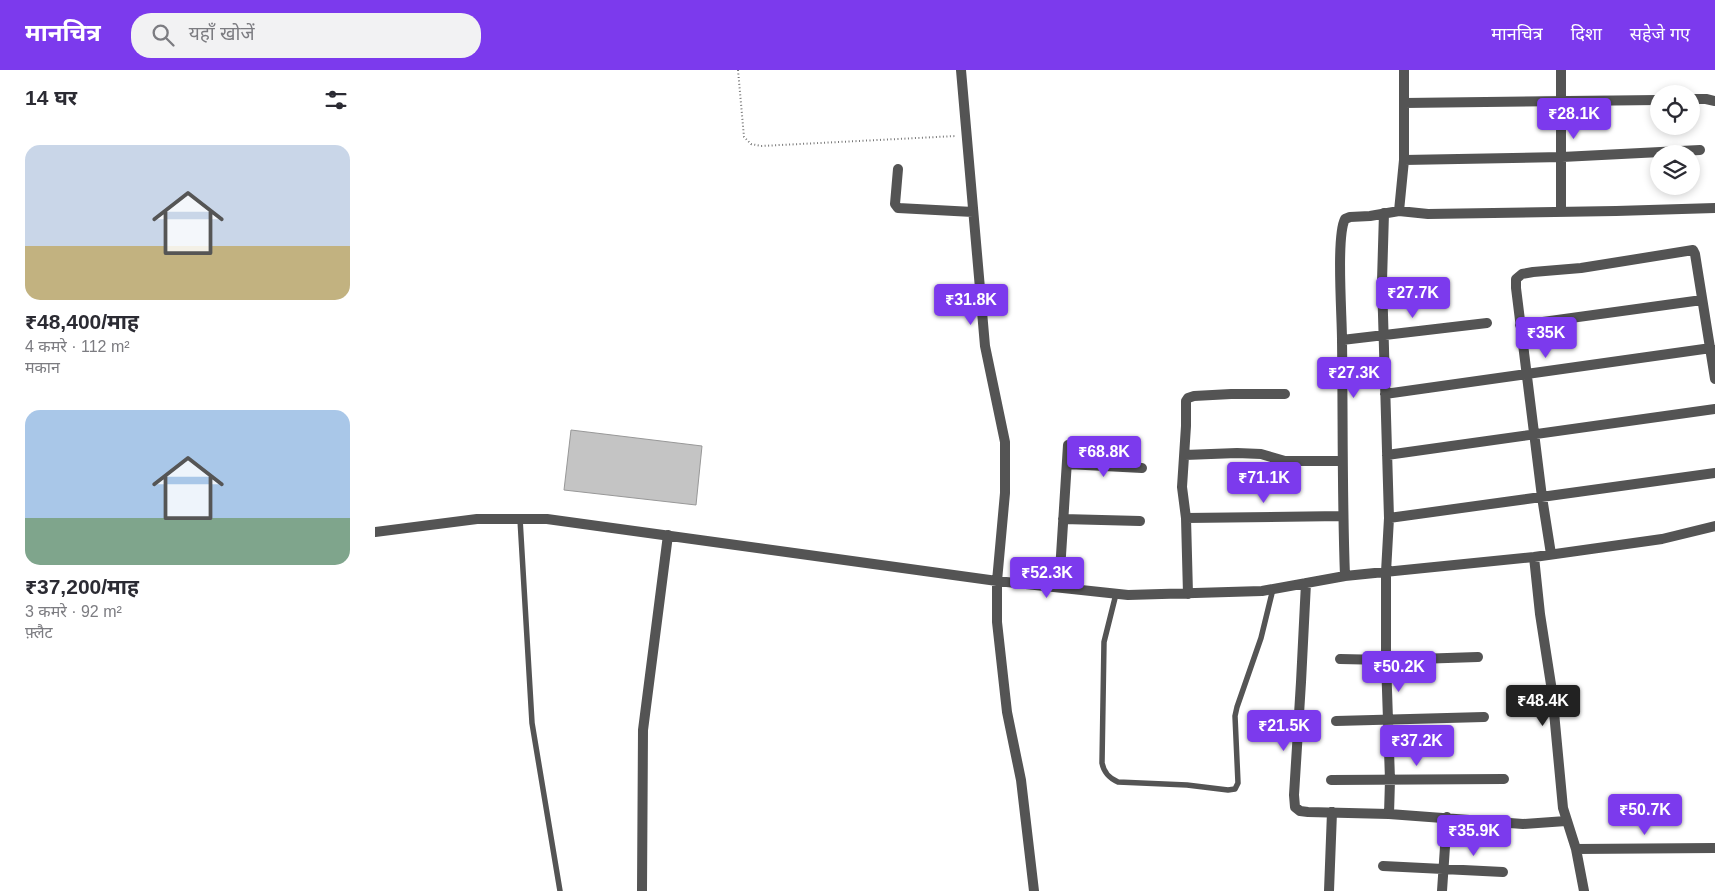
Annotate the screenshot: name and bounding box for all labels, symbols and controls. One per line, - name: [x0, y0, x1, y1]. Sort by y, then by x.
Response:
- search box: [131, 13, 481, 58]
- text: मानचित्र: [25, 19, 101, 46]
- icon: search: [149, 21, 177, 49]
- text: यहाँ खोजें: [189, 23, 255, 44]
- text: मानचित्र: [1491, 24, 1543, 44]
- text: दिशा: [1571, 24, 1602, 44]
- text: सहेजे गए: [1630, 24, 1690, 44]
- map controls: [1650, 85, 1700, 195]
- button: locate: [1650, 85, 1700, 135]
- text: 14 घर: [25, 86, 77, 109]
- icon: filters: [322, 86, 350, 114]
- pin: ₹28.1K: [1533, 98, 1615, 140]
- text: ₹28.1K: [1548, 105, 1600, 122]
- button: layers: [1650, 145, 1700, 195]
- icon: home: [143, 178, 233, 268]
- pin: ₹27.7K: [1372, 276, 1454, 319]
- pin: ₹31.8K: [930, 284, 1012, 326]
- text: ₹27.7K: [1387, 284, 1439, 301]
- text: ₹31.8K: [945, 291, 997, 308]
- text: ₹48,400/माह: [25, 310, 139, 333]
- pin: ₹35K: [1516, 316, 1576, 359]
- text: ₹35K: [1527, 324, 1565, 341]
- text: 4 कमरे · 112 m²: [25, 338, 130, 355]
- pin: ₹27.3K: [1313, 356, 1395, 399]
- text: मकान: [25, 359, 60, 376]
- text: ₹27.3K: [1328, 364, 1380, 381]
- pin: ₹68.8K: [1063, 436, 1145, 478]
- icon: home: [143, 443, 233, 533]
- text: ₹68.8K: [1078, 443, 1130, 460]
- pin: ₹71.1K: [1223, 462, 1305, 504]
- text: ₹71.1K: [1238, 469, 1290, 486]
- pin: ₹52.3K: [1006, 556, 1088, 599]
- text: ₹52.3K: [1021, 564, 1073, 581]
- text: ₹37,200/माह: [25, 575, 139, 598]
- text: 3 कमरे · 92 m²: [25, 603, 122, 620]
- text: फ़्लैट: [25, 624, 53, 641]
- pin: ₹50.2K: [1358, 650, 1440, 693]
- text: ₹50.2K: [1373, 658, 1425, 675]
- pin: ₹48.4K: [1502, 684, 1584, 727]
- text: ₹48.4K: [1517, 692, 1569, 709]
- pin: ₹21.5K: [1243, 710, 1325, 752]
- text: ₹21.5K: [1258, 717, 1310, 734]
- pin: ₹37.2K: [1376, 724, 1458, 767]
- text: ₹37.2K: [1391, 732, 1443, 749]
- pin: ₹50.7K: [1604, 794, 1686, 836]
- text: ₹50.7K: [1619, 801, 1671, 818]
- pin: ₹35.9K: [1433, 814, 1515, 857]
- text: ₹35.9K: [1448, 822, 1500, 839]

